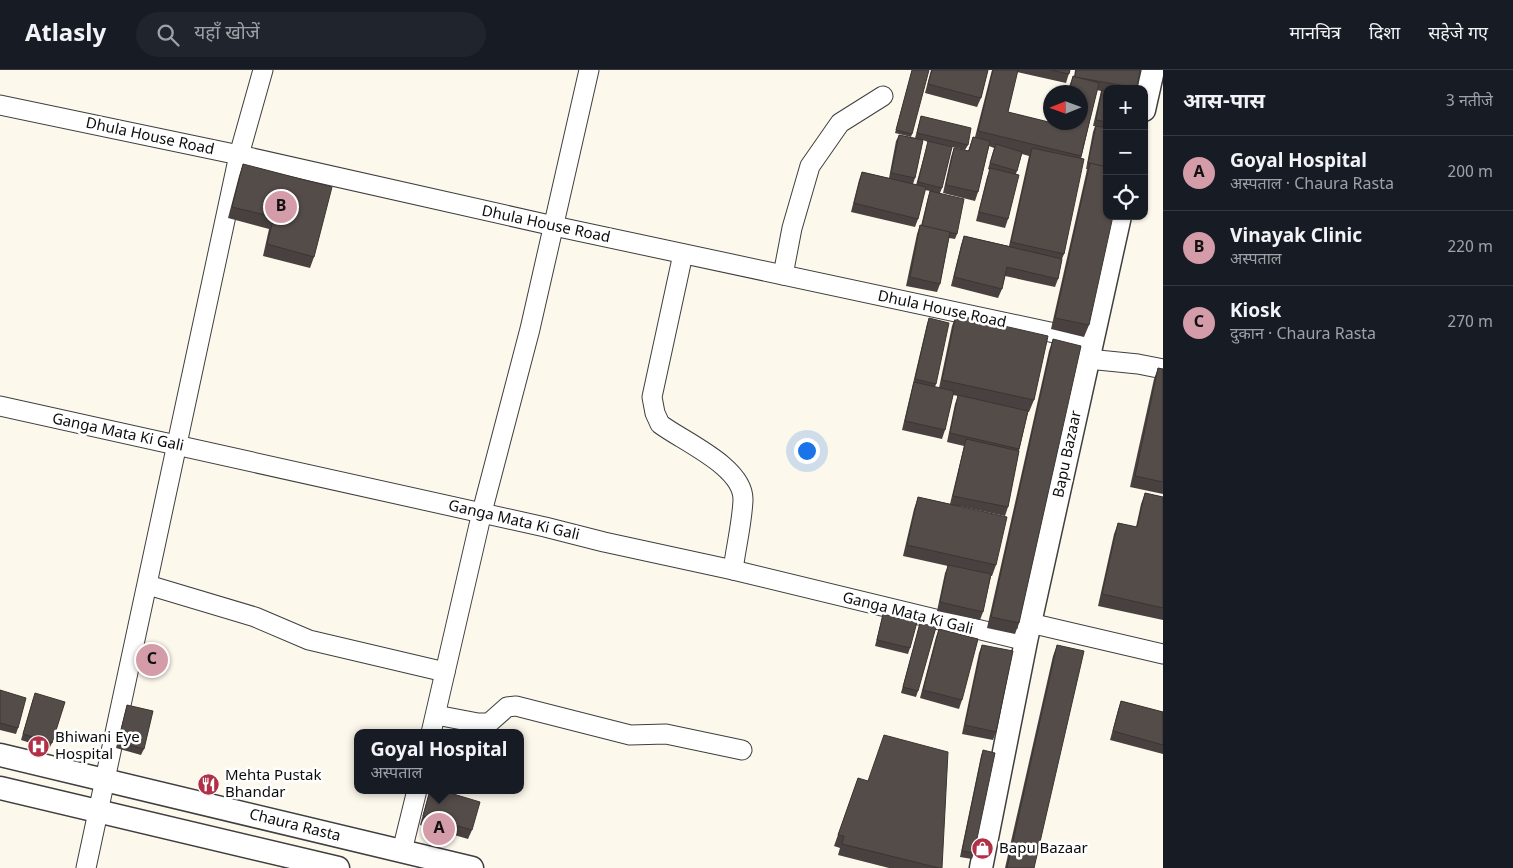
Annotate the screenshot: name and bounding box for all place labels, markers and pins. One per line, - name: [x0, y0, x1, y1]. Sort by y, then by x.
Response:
- pin: B: [265, 188, 297, 226]
- pin: C: [136, 641, 168, 679]
- place label: Bhiwani Eye Hospital: [55, 729, 140, 765]
- hospital icon: Bhiwani Eye Hospital: [27, 734, 51, 758]
- place label: Mehta Pustak Bhandar: [225, 767, 321, 803]
- restaurant icon: Mehta Pustak Bhandar: [197, 772, 221, 796]
- pin: A: [423, 810, 455, 848]
- shop icon: Bapu Bazaar: [971, 836, 995, 860]
- place label: Bapu Bazaar: [999, 840, 1088, 859]

